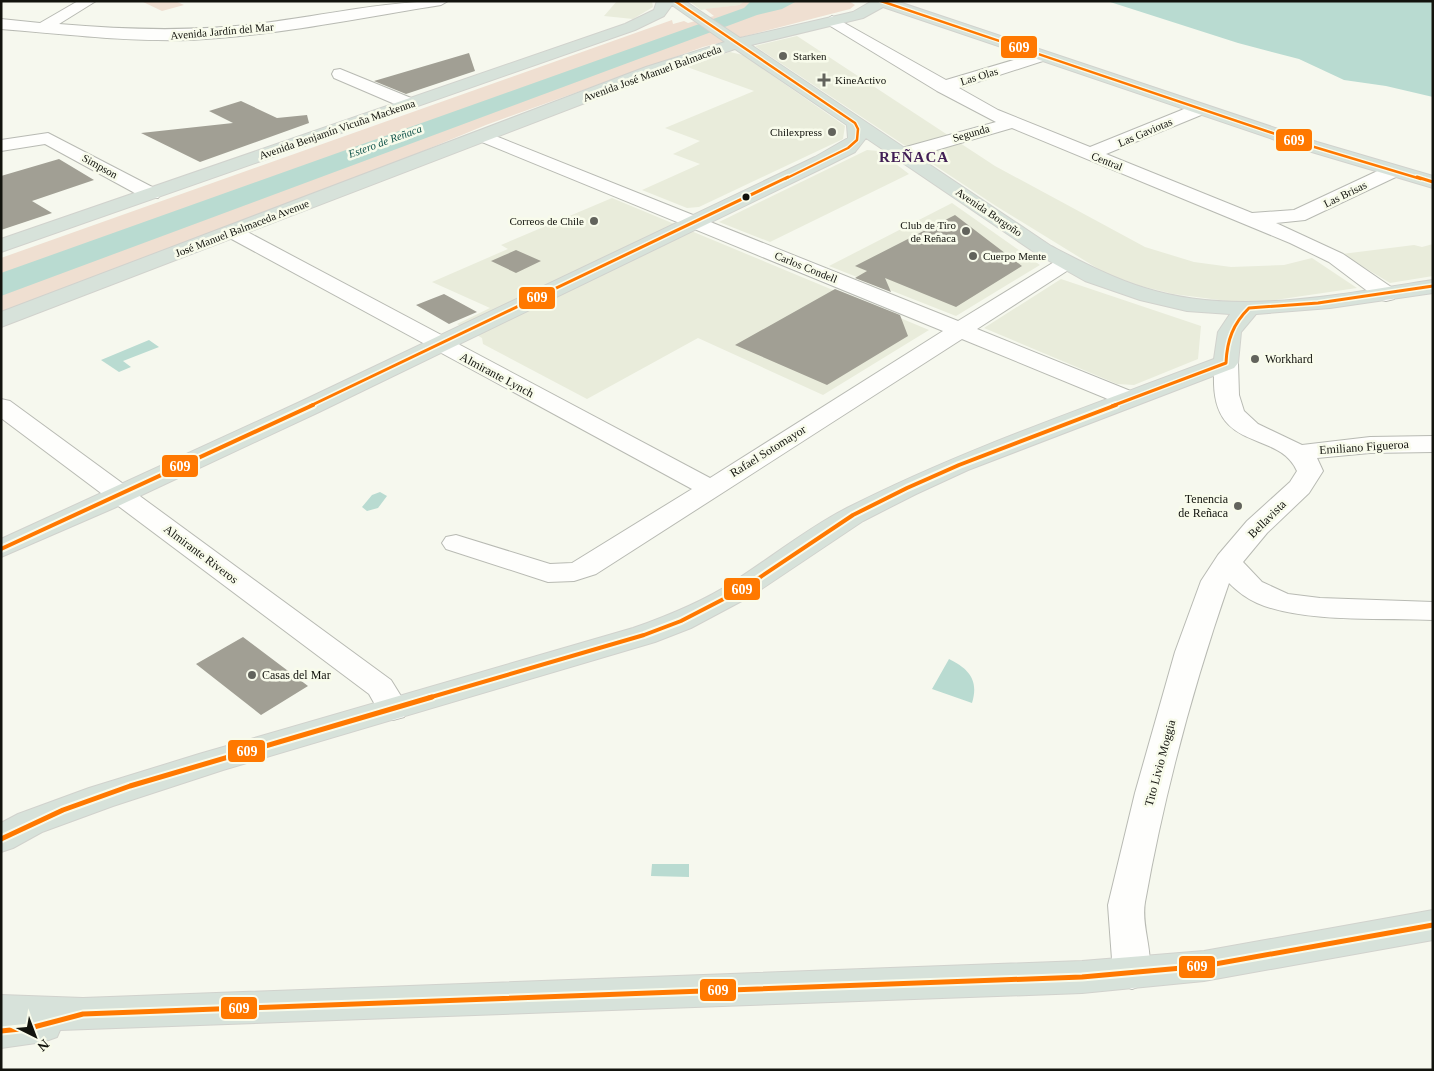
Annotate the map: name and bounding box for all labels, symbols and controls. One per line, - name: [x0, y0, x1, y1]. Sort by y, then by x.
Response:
- street label: Avenida Jardín del Mar: [170, 20, 274, 41]
- line badge: 609: [1000, 35, 1038, 59]
- text: 609: [1009, 40, 1030, 55]
- street label: Avenida José Manuel Balmaceda: [581, 42, 723, 104]
- marker: Starken: [777, 50, 789, 62]
- place label: Starken: [793, 50, 827, 62]
- street label: Las Olas: [959, 65, 999, 87]
- marker: KineActivo: [817, 73, 831, 87]
- place label: KineActivo: [835, 74, 887, 86]
- street label: Avenida Benjamín Vicuña Mackenna: [257, 97, 417, 161]
- street label: Las Gaviotas: [1116, 115, 1174, 149]
- water label: Estero de Reñaca: [346, 122, 424, 160]
- street label: Segunda: [951, 122, 991, 144]
- place label: Chilexpress: [770, 126, 822, 138]
- marker: Chilexpress: [826, 126, 838, 138]
- line badge: 609: [1275, 128, 1313, 152]
- text: 609: [1284, 133, 1305, 148]
- district label: REÑACA: [879, 148, 949, 165]
- street label: Central: [1090, 149, 1124, 173]
- street label: Simpson: [80, 151, 120, 181]
- street label: Las Brisas: [1322, 178, 1368, 210]
- street label: Avenida Borgoño: [954, 185, 1025, 239]
- unlabelled marker: [741, 192, 751, 202]
- street label: José Manuel Balmaceda Avenue: [173, 197, 311, 259]
- place label: Correos de Chile: [509, 215, 584, 227]
- marker: Correos de Chile: [588, 215, 600, 227]
- place label: Club de Tiro de Reñaca: [900, 219, 956, 244]
- marker: Club de Tiro de Reñaca: [960, 225, 972, 237]
- street label: Carlos Condell: [773, 249, 839, 285]
- marker: Cuerpo Mente: [967, 250, 979, 262]
- place label: Cuerpo Mente: [983, 250, 1046, 262]
- line badge: 609: [518, 286, 556, 310]
- text: 609: [527, 290, 548, 305]
- street label: Almirante Lynch: [458, 350, 536, 400]
- place label: Workhard: [1265, 352, 1313, 366]
- marker: Workhard: [1249, 353, 1261, 365]
- street label: Rafael Sotomayor: [727, 422, 809, 480]
- street label: Emiliano Figueroa: [1319, 437, 1410, 457]
- line badge: 609: [161, 454, 199, 478]
- text: 609: [170, 459, 191, 474]
- place label: Tenencia de Reñaca: [1178, 492, 1229, 520]
- street label: Bellavista: [1245, 497, 1289, 541]
- marker: Tenencia de Reñaca: [1232, 500, 1244, 512]
- street label: Almirante Riveros: [161, 522, 241, 587]
- line badge: 609: [723, 577, 761, 601]
- text: 609: [732, 582, 753, 597]
- place label: Casas del Mar: [262, 668, 331, 682]
- marker: Casas del Mar: [246, 669, 258, 681]
- street label: Tito Livio Moggia: [1142, 718, 1178, 808]
- line badge: 609: [227, 739, 266, 763]
- text: 609: [237, 744, 258, 759]
- line badge: 609: [1178, 955, 1216, 979]
- text: 609: [1187, 959, 1208, 974]
- line badge: 609: [699, 978, 737, 1002]
- text: 609: [708, 983, 729, 998]
- line badge: 609: [220, 996, 258, 1020]
- text: 609: [229, 1001, 250, 1016]
- north arrow: [10, 1011, 60, 1061]
- text: N: [35, 1036, 52, 1054]

